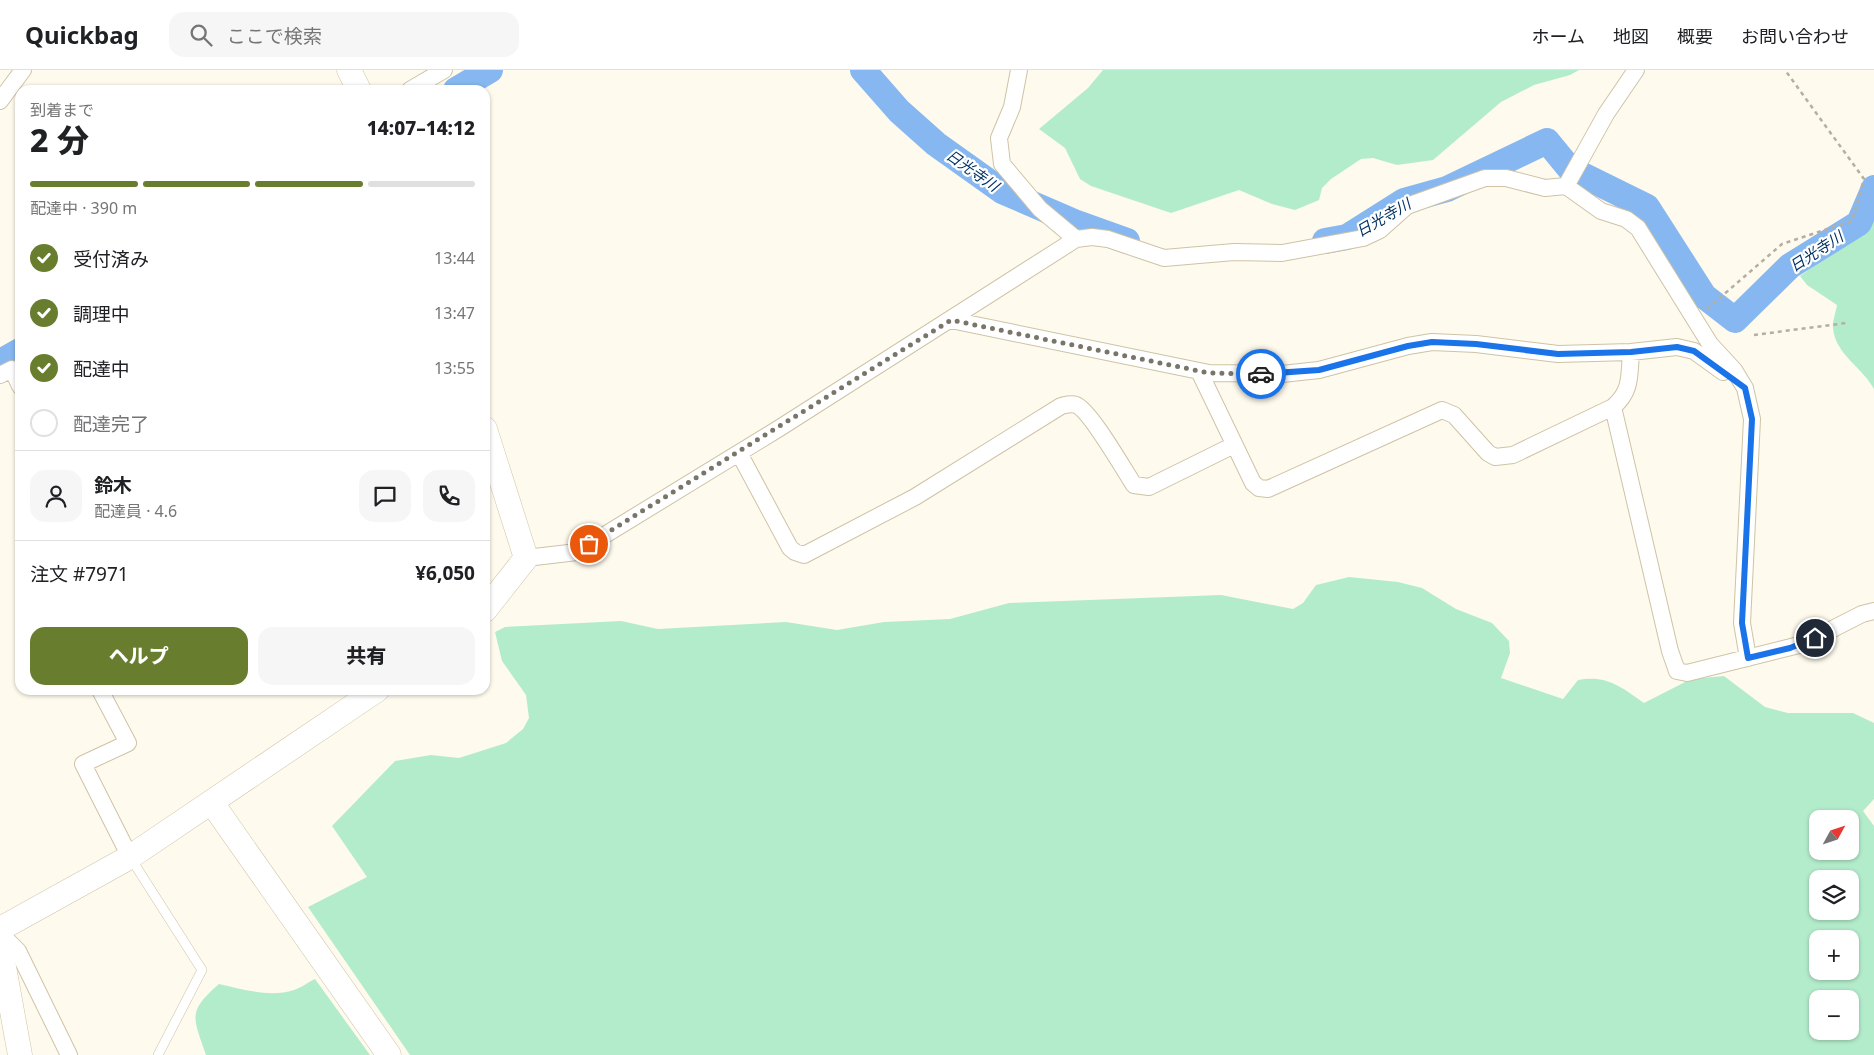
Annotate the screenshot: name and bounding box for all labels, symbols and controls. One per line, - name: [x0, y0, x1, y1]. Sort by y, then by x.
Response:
- search box: [169, 12, 519, 57]
- text: Quickbag: [25, 18, 139, 51]
- icon: search: [187, 21, 215, 49]
- text: ここで検索: [227, 23, 322, 49]
- text: ホーム: [1532, 24, 1585, 48]
- text: 地図: [1613, 24, 1649, 48]
- text: 概要: [1677, 24, 1713, 48]
- text: お問い合わせ: [1741, 24, 1849, 48]
- text: 到着まで: [30, 99, 94, 121]
- text: 14:07–14:12: [367, 115, 475, 141]
- text: 2 分: [30, 118, 89, 161]
- water label: 日光寺川: [943, 145, 1005, 197]
- water label: 日光寺川: [1352, 192, 1416, 241]
- text: 配達中 · 390 m: [30, 197, 137, 219]
- water label: 日光寺川: [1785, 225, 1848, 276]
- icon: check: [30, 244, 58, 272]
- text: 受付済み: [73, 246, 149, 272]
- text: 13:44: [434, 247, 475, 269]
- icon: check: [30, 299, 58, 327]
- text: 調理中: [73, 301, 130, 327]
- text: 13:47: [434, 302, 475, 324]
- courier: [1236, 349, 1286, 399]
- icon: check: [30, 354, 58, 382]
- text: 配達中: [73, 356, 130, 382]
- text: 13:55: [434, 357, 475, 379]
- icon: car: [1247, 360, 1275, 388]
- text: 配達完了: [73, 411, 149, 437]
- button: person: [30, 470, 82, 522]
- button: chat: [359, 470, 411, 522]
- button: phone: [423, 470, 475, 522]
- text: 鈴木: [94, 472, 132, 498]
- text: 配達員 · 4.6: [94, 500, 177, 522]
- pin: [568, 523, 610, 565]
- icon: bag: [575, 530, 603, 558]
- text: ¥6,050: [415, 560, 475, 586]
- text: 注文 #7971: [30, 561, 129, 587]
- pin: [1794, 617, 1836, 659]
- icon: home: [1801, 624, 1829, 652]
- button: ヘルプ: [30, 627, 248, 685]
- button: 共有: [258, 627, 475, 685]
- north arrow: [1809, 810, 1859, 860]
- map controls: [1809, 810, 1859, 1040]
- button: layers: [1809, 870, 1859, 920]
- button: +: [1809, 930, 1859, 980]
- button: −: [1809, 990, 1859, 1040]

